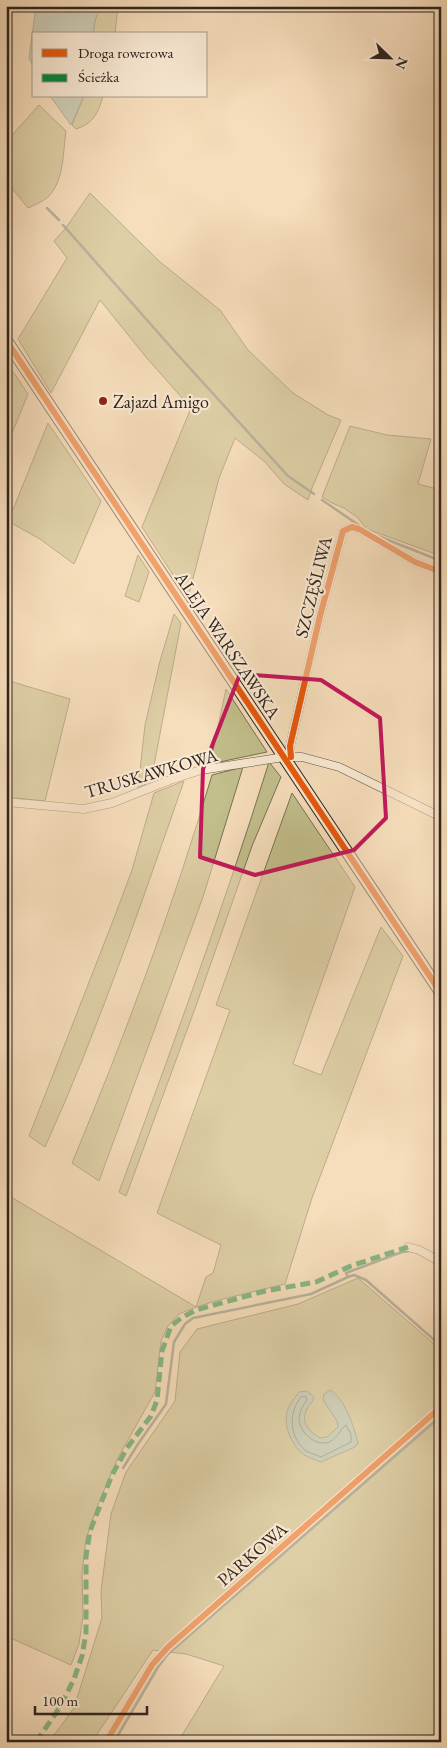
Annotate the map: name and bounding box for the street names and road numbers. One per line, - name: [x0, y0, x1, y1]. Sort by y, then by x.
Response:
- street label: SZCZĘŚLIWA: [289, 533, 337, 640]
- street label: ALEJA WARSZAWSKA: [170, 566, 286, 724]
- street label: TRUSKAWKOWA: [82, 743, 221, 803]
- street label: PARKOWA: [212, 1517, 292, 1591]

